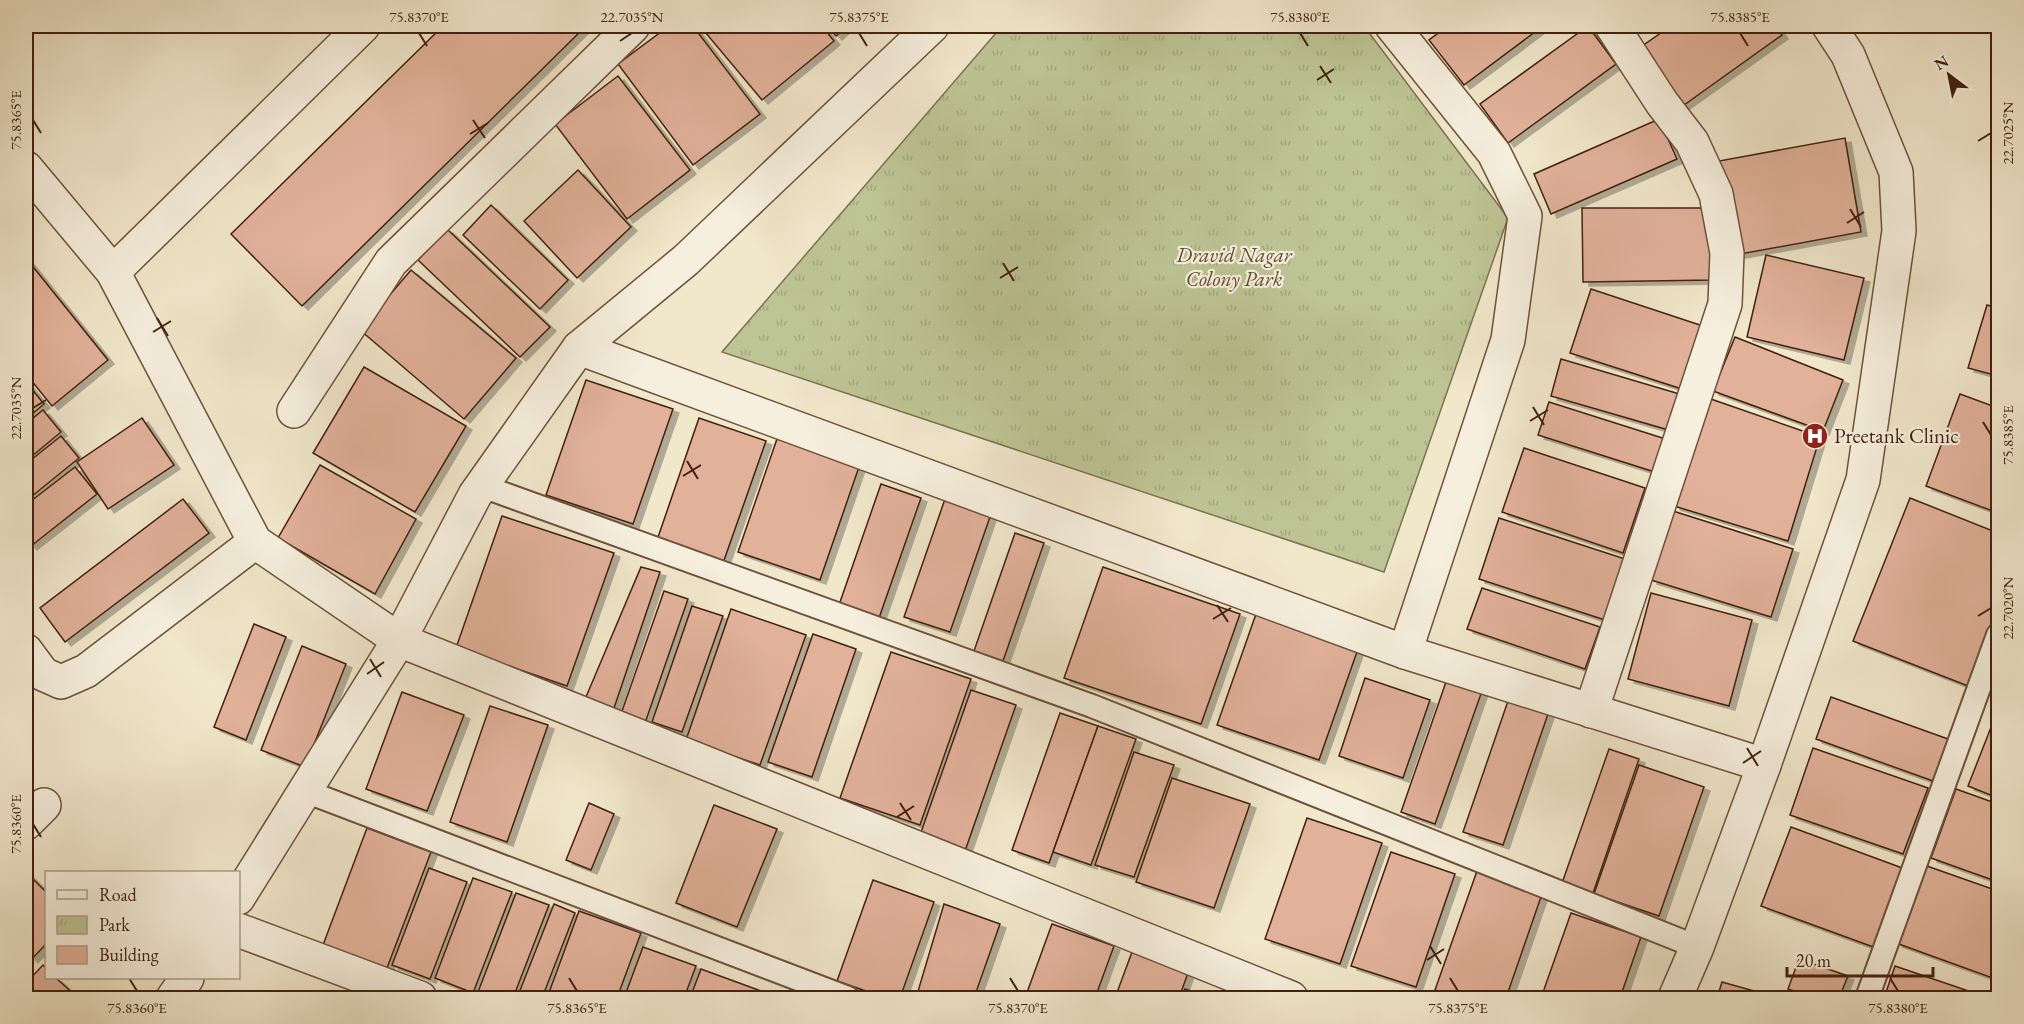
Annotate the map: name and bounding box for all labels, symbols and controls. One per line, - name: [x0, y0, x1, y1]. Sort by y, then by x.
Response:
- text: 75.8370°E: [389, 7, 449, 26]
- text: 22.7035°N: [601, 7, 664, 26]
- text: 75.8375°E: [829, 7, 889, 26]
- text: 75.8380°E: [1270, 7, 1330, 26]
- text: 75.8385°E: [1710, 7, 1770, 26]
- north arrow: [1919, 45, 1979, 105]
- text: N: [1930, 50, 1952, 75]
- text: 75.8365°E: [6, 90, 25, 150]
- text: 22.7025°N: [1998, 101, 2017, 164]
- park label: Dravid Nagar Colony Park: [1175, 241, 1293, 292]
- text: 22.7035°N: [6, 376, 25, 439]
- text: 75.8385°E: [1998, 405, 2017, 465]
- hospital icon: Preetank Clinic: [1800, 421, 1830, 451]
- place label: Preetank Clinic: [1834, 422, 1959, 449]
- text: 22.7020°N: [1998, 576, 2017, 639]
- text: 75.8360°E: [6, 794, 25, 854]
- legend: [45, 871, 240, 979]
- text: Road: [99, 883, 138, 906]
- text: Park: [99, 913, 130, 936]
- scale bar: [1787, 940, 1932, 978]
- text: Building: [99, 943, 159, 966]
- text: 20 m: [1796, 949, 1831, 972]
- text: 75.8360°E: [107, 998, 167, 1017]
- text: 75.8365°E: [547, 998, 607, 1017]
- text: 75.8370°E: [988, 998, 1048, 1017]
- text: 75.8375°E: [1428, 998, 1488, 1017]
- text: 75.8380°E: [1868, 998, 1928, 1017]

